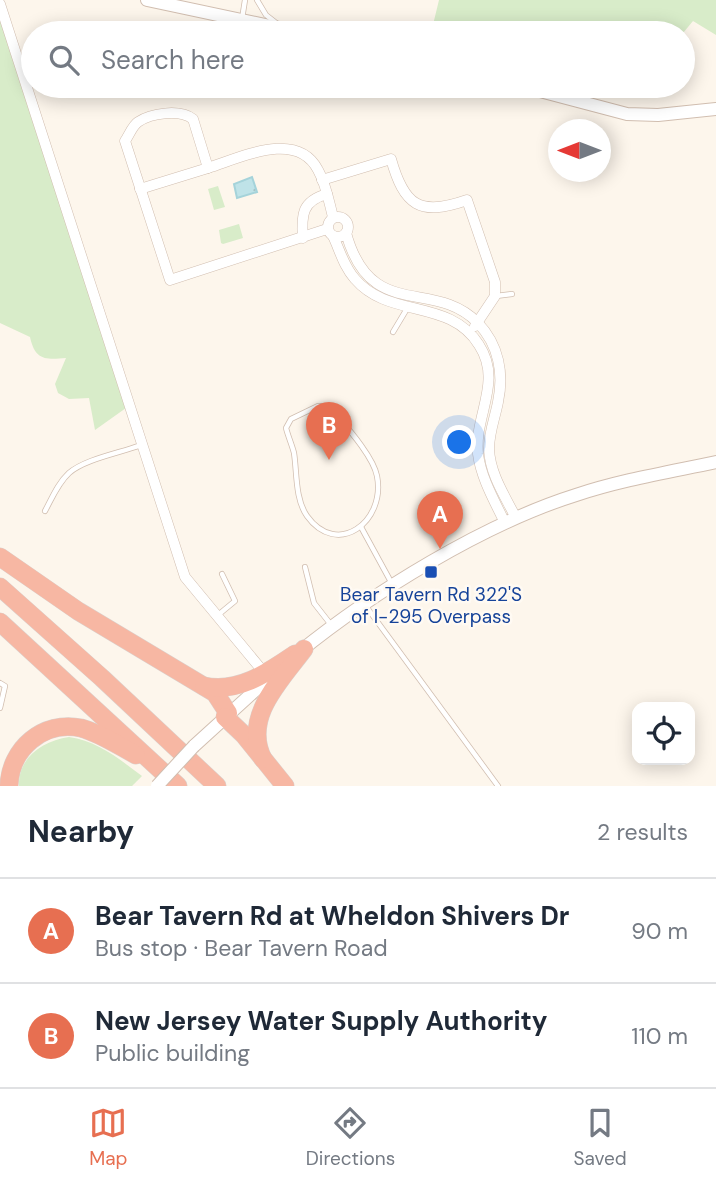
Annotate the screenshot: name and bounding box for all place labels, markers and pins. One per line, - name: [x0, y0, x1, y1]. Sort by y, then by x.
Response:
- pin: B: [306, 402, 352, 460]
- pin: A: [417, 491, 463, 549]
- marker: Bear Tavern Rd 322'S of I-295 Overpass: [423, 564, 439, 580]
- place label: Bear Tavern Rd 322'S of I-295 Overpass: [340, 582, 522, 629]

